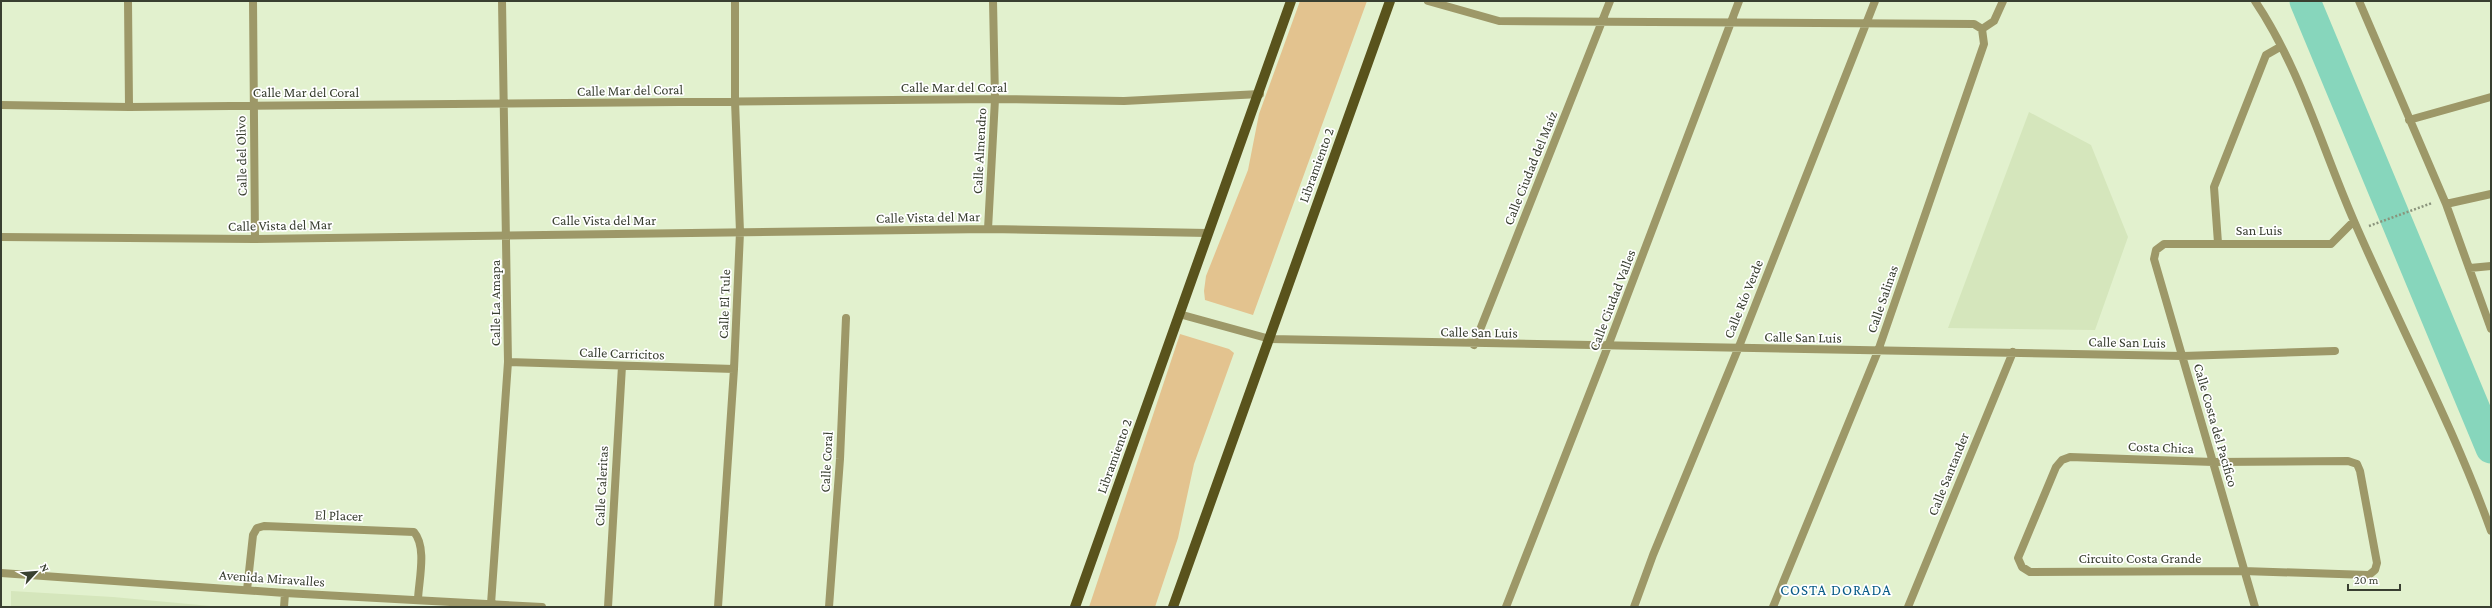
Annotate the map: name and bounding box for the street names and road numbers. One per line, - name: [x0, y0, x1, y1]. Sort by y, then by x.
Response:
- street label: Calle Mar del Coral: [901, 79, 1007, 95]
- street label: Calle Mar del Coral: [577, 81, 684, 99]
- street label: Calle Mar del Coral: [253, 84, 359, 100]
- street label: Calle Almendro: [969, 107, 989, 195]
- street label: Calle Ciudad del Maíz: [1500, 109, 1560, 227]
- street label: Calle del Olivo: [232, 116, 250, 196]
- street label: Libramiento 2: [1295, 125, 1337, 205]
- street label: Calle Vista del Mar: [876, 208, 980, 226]
- street label: Calle Vista del Mar: [552, 212, 656, 228]
- street label: Calle Vista del Mar: [228, 216, 332, 234]
- street label: San Luis: [2236, 222, 2282, 238]
- street label: Calle Ciudad Valles: [1585, 247, 1639, 353]
- street label: Calle Río Verde: [1720, 257, 1766, 341]
- street label: Calle La Amapa: [487, 259, 503, 346]
- street label: Calle Salinas: [1863, 263, 1901, 335]
- street label: Calle El Tule: [715, 269, 733, 339]
- street label: Calle San Luis: [1440, 323, 1518, 341]
- street label: Calle San Luis: [1764, 328, 1842, 346]
- street label: Calle San Luis: [2088, 333, 2166, 351]
- street label: Calle Carricitos: [579, 344, 665, 362]
- street label: Calle Costa del Pacifico: [2191, 361, 2241, 489]
- street label: Libramiento 2: [1093, 416, 1135, 496]
- street label: Calle Santander: [1924, 430, 1972, 518]
- street label: Calle Coral: [816, 431, 836, 493]
- street label: Costa Chica: [2128, 438, 2195, 456]
- street label: Calle Caleritas: [591, 445, 611, 527]
- street label: El Placer: [315, 506, 363, 524]
- street label: Circuito Costa Grande: [2079, 550, 2202, 566]
- street label: Avenida Miravalles: [219, 566, 325, 590]

